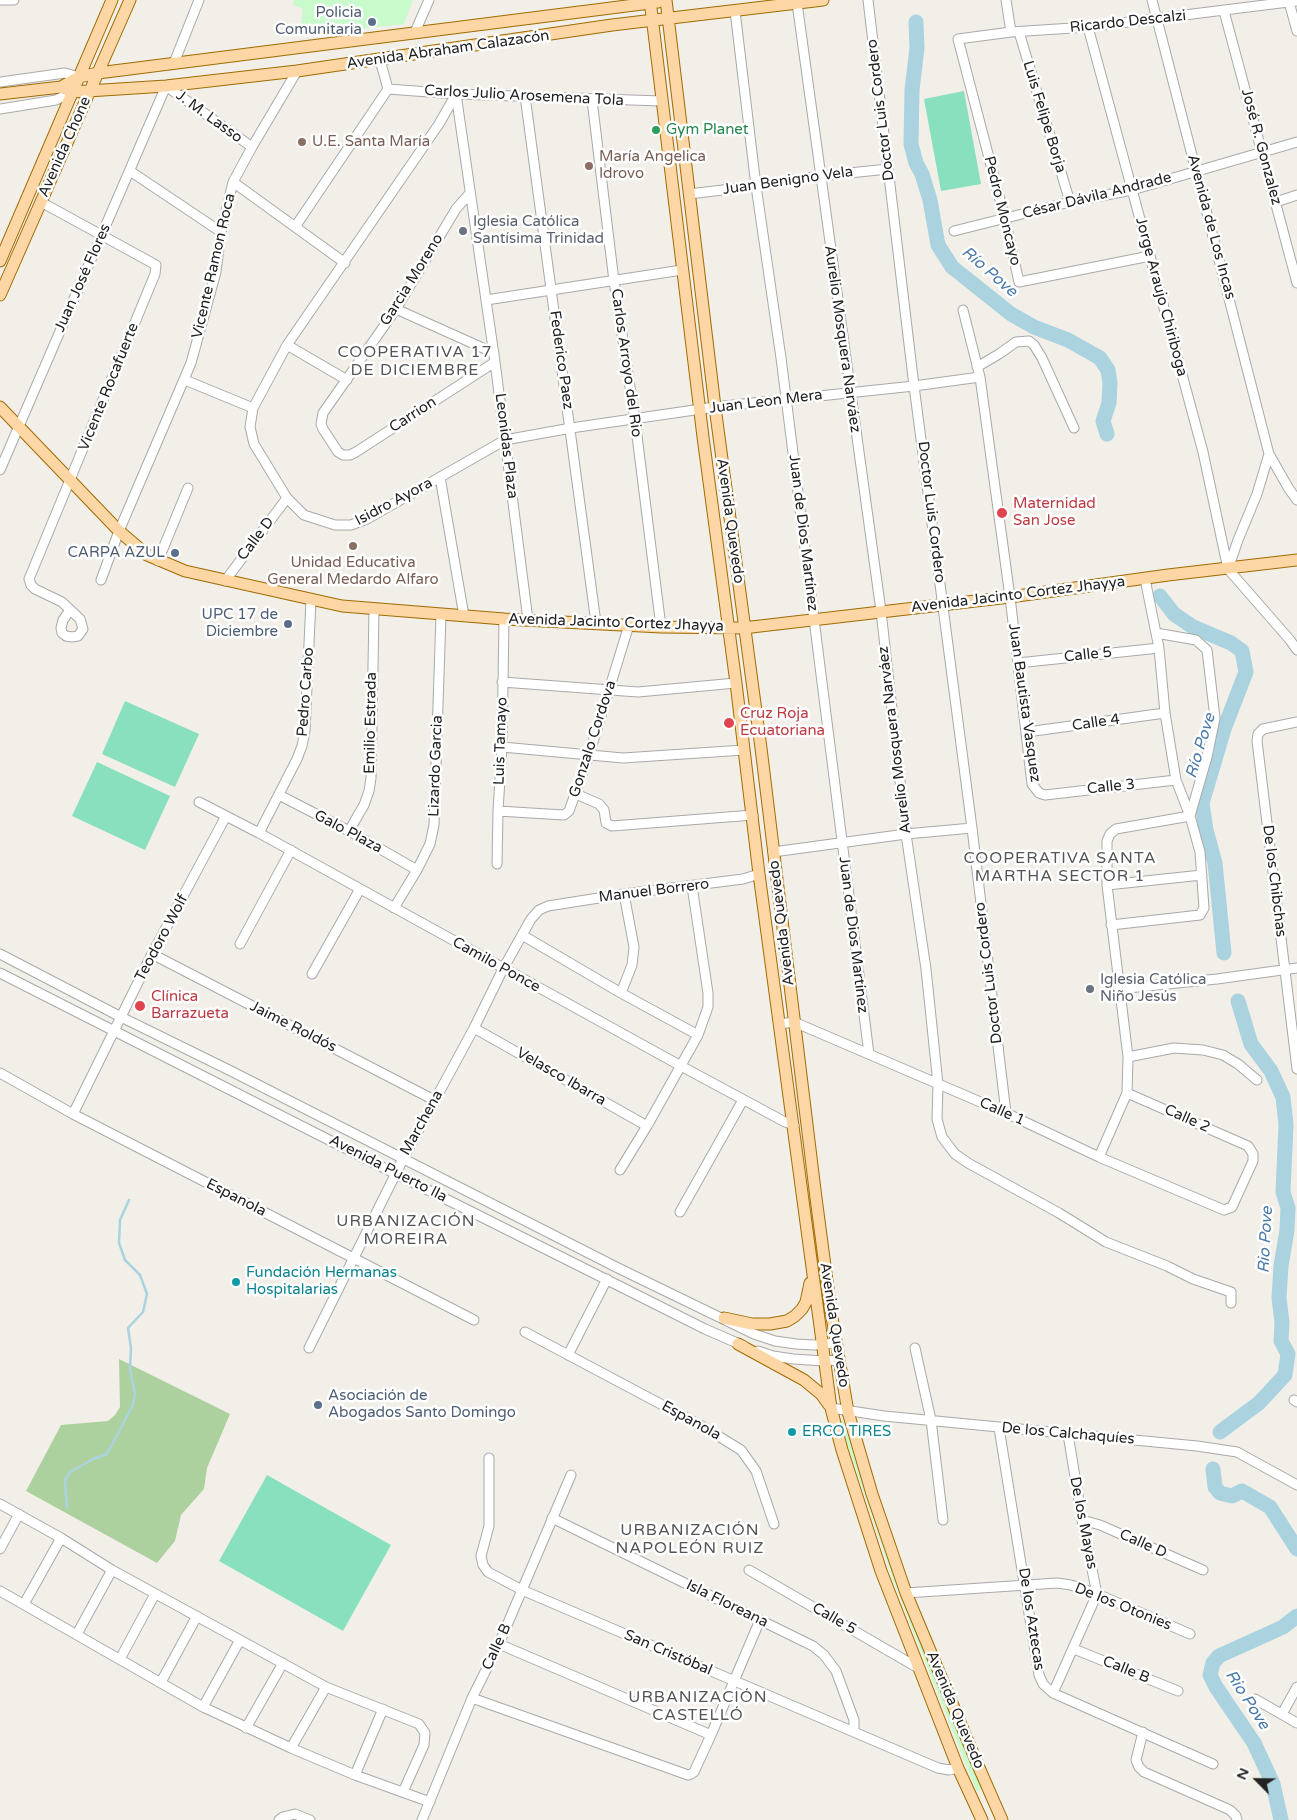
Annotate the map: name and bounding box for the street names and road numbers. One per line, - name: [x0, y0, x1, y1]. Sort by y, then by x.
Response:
- street label: Ricardo Descalzi: [1069, 7, 1187, 37]
- street label: Avenida Abraham Calazacón: [345, 27, 551, 73]
- street label: Doctor Luis Cordero: [863, 38, 899, 182]
- street label: Luis Felipe Borja: [1018, 59, 1070, 175]
- street label: Carlos Julio Arosemena Tola: [424, 82, 624, 110]
- street label: J. M. Lasso: [172, 87, 246, 147]
- street label: José R. Gonzalez: [1237, 87, 1285, 207]
- street label: Avenida Chone: [35, 94, 95, 200]
- street label: Avenida de Los Incas: [1183, 153, 1239, 301]
- street label: Pedro Moncayo: [980, 154, 1024, 268]
- street label: Juan Benigno Vela: [722, 163, 854, 199]
- street label: César Dávila Andrade: [1021, 169, 1173, 223]
- street label: Vicente Ramon Roca: [189, 192, 239, 340]
- street label: Jorge Araujo Chiriboga: [1131, 216, 1191, 378]
- street label: Juan José Flores: [51, 221, 115, 335]
- street label: Garcia Moreno: [377, 231, 447, 329]
- street label: Aurelio Mosquera Narváez: [820, 244, 864, 434]
- street label: Carlos Arroyo del Rio: [607, 287, 645, 439]
- street label: Federico Paez: [545, 309, 577, 411]
- street label: Vicente Rocafuerte: [75, 320, 143, 454]
- street label: Juan Leon Mera: [708, 386, 824, 418]
- street label: Leonidas Plaza: [491, 392, 521, 500]
- street label: Carrion: [386, 393, 440, 437]
- street label: Doctor Luis Cordero: [913, 440, 949, 584]
- street label: Juan de Dios Martínez: [784, 454, 822, 612]
- street label: Avenida Quevedo: [712, 457, 748, 585]
- street label: Isidro Ayora: [352, 474, 436, 530]
- street label: Calle D: [234, 514, 278, 564]
- street label: Avenida Jacinto Cortez Jhayya: [910, 573, 1126, 617]
- street label: Avenida Jacinto Cortez Jhayya: [508, 610, 724, 636]
- street label: Juan Bautista Vasquez: [1004, 623, 1044, 783]
- street label: Calle 5: [1063, 644, 1113, 666]
- street label: Aurelio Mosquera Narváez: [875, 645, 915, 835]
- street label: Pedro Carbo: [294, 647, 318, 737]
- street label: Emilio Estrada: [361, 672, 381, 774]
- street label: Gonzalo Cordova: [566, 678, 620, 800]
- street label: Luis Tamayo: [490, 697, 512, 785]
- street label: Calle 4: [1071, 711, 1121, 735]
- street label: Lizardo Garcia: [425, 715, 447, 817]
- street label: Calle 3: [1086, 776, 1136, 798]
- street label: Galo Plaza: [311, 807, 385, 857]
- street label: De los Chibchas: [1258, 824, 1290, 938]
- street label: Juan de Dios Martínez: [834, 856, 872, 1014]
- street label: Avenida Quevedo: [765, 859, 799, 987]
- street label: Manuel Borrero: [598, 875, 710, 907]
- street label: Teodoro Wolf: [132, 891, 192, 985]
- street label: Doctor Luis Cordero: [971, 901, 1007, 1045]
- street label: Camilo Ponce: [449, 933, 543, 997]
- street label: Jaime Roldós: [247, 997, 339, 1057]
- street label: Velasco Ibarra: [513, 1044, 609, 1110]
- street label: Marchena: [397, 1087, 447, 1159]
- street label: Calle 1: [976, 1094, 1028, 1130]
- street label: Calle 2: [1161, 1101, 1213, 1137]
- street label: Avenida Puerto Ila: [326, 1131, 450, 1207]
- street label: Espanola: [203, 1175, 269, 1221]
- street label: Avenida Quevedo: [815, 1261, 853, 1389]
- street label: Espanola: [658, 1397, 724, 1445]
- street label: De los Calchaquíes: [1001, 1419, 1135, 1449]
- street label: De los Mayas: [1065, 1475, 1101, 1571]
- street label: Calle D: [1117, 1526, 1169, 1562]
- street label: De los Aztecas: [1014, 1566, 1048, 1672]
- street label: Isla Floreana: [683, 1576, 771, 1632]
- street label: De los Otonies: [1072, 1579, 1174, 1635]
- street label: Calle 5: [809, 1599, 859, 1639]
- street label: Calle B: [478, 1621, 516, 1673]
- street label: San Cristóbal: [621, 1626, 715, 1680]
- street label: Avenida Quevedo: [922, 1648, 988, 1772]
- street label: Calle B: [1100, 1652, 1152, 1688]

